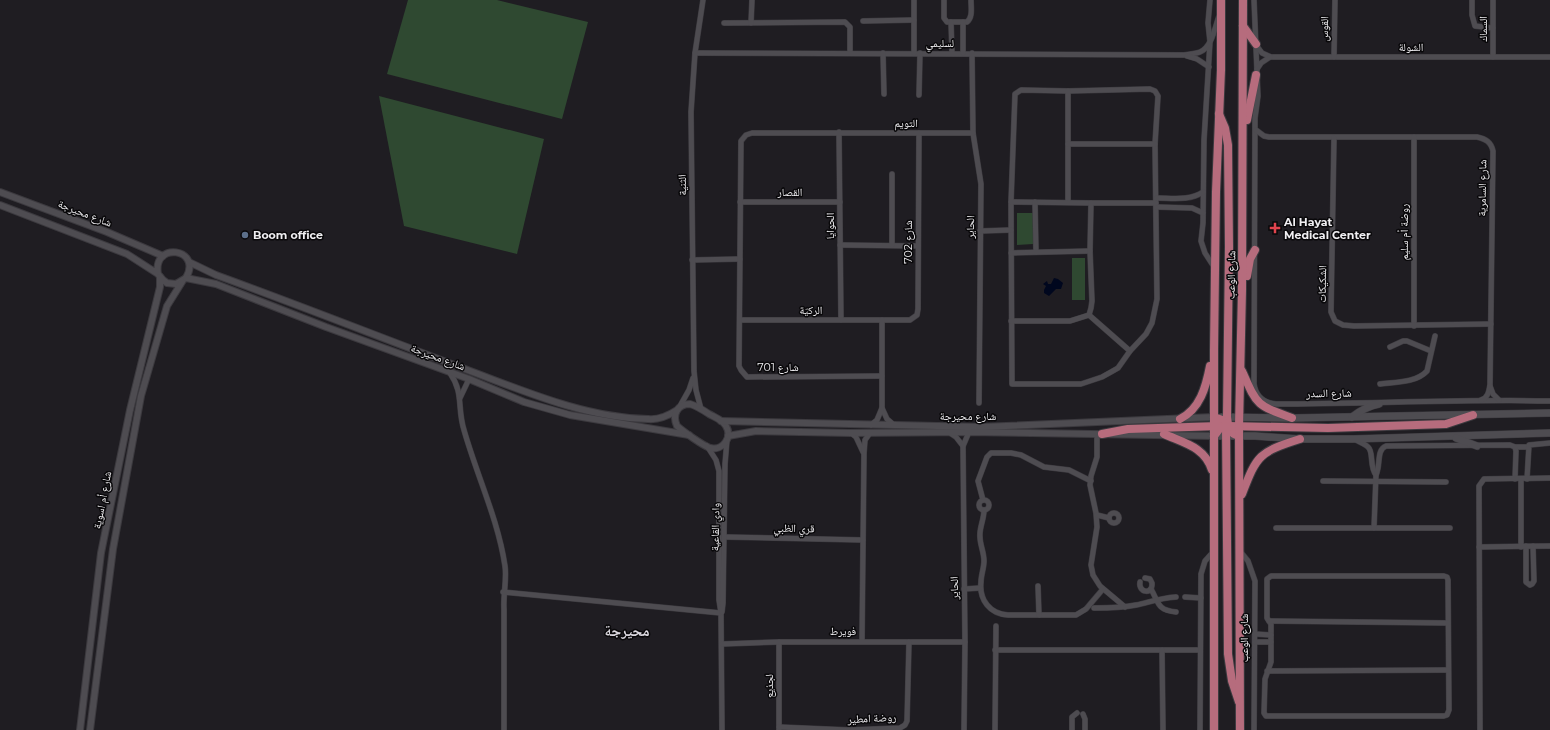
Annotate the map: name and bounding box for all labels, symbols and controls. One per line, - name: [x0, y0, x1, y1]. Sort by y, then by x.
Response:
- street label: القوس: [1317, 16, 1331, 42]
- street label: السماك: [1476, 16, 1490, 42]
- street label: لسليمي: [926, 36, 954, 52]
- street label: الشولة: [1399, 40, 1423, 54]
- street label: التويم: [894, 116, 918, 131]
- street label: شارع السامرية: [1475, 159, 1489, 217]
- street label: الثنية: [675, 174, 689, 196]
- street label: القصار: [777, 185, 802, 199]
- street label: شارع محيرجة: [56, 196, 114, 230]
- street label: روضة أم سليم: [1397, 204, 1412, 260]
- street label: الحوايا: [823, 213, 837, 239]
- street label: الحاير: [963, 215, 977, 240]
- place label: Al Hayat Medical Center: [1283, 215, 1371, 242]
- street label: شارع 702: [901, 220, 915, 264]
- marker: Al Hayat Medical Center: [1269, 222, 1281, 234]
- place label: Boom office: [253, 228, 323, 242]
- marker: Boom office: [240, 230, 250, 240]
- street label: شارع الوعب: [1224, 251, 1238, 299]
- street label: الشكيكات: [1315, 265, 1329, 303]
- street label: الركيّة: [800, 303, 822, 317]
- street label: شارع محيرجة: [409, 341, 467, 373]
- street label: شارع 701: [757, 360, 799, 374]
- street label: شارع السدر: [1305, 386, 1352, 400]
- street label: شارع محيرجة: [940, 409, 996, 423]
- street label: شارع أم اسوية: [90, 470, 114, 530]
- street label: وادي القاعية: [708, 503, 724, 551]
- street label: قري الظبي: [773, 521, 815, 537]
- street label: الحاير: [947, 576, 961, 601]
- street label: شارع الوعب: [1237, 614, 1251, 662]
- district label: محيرجة: [604, 621, 650, 640]
- street label: فويرط: [830, 624, 857, 638]
- street label: لجذيع: [762, 674, 776, 698]
- street label: روضة امطير: [846, 710, 897, 726]

